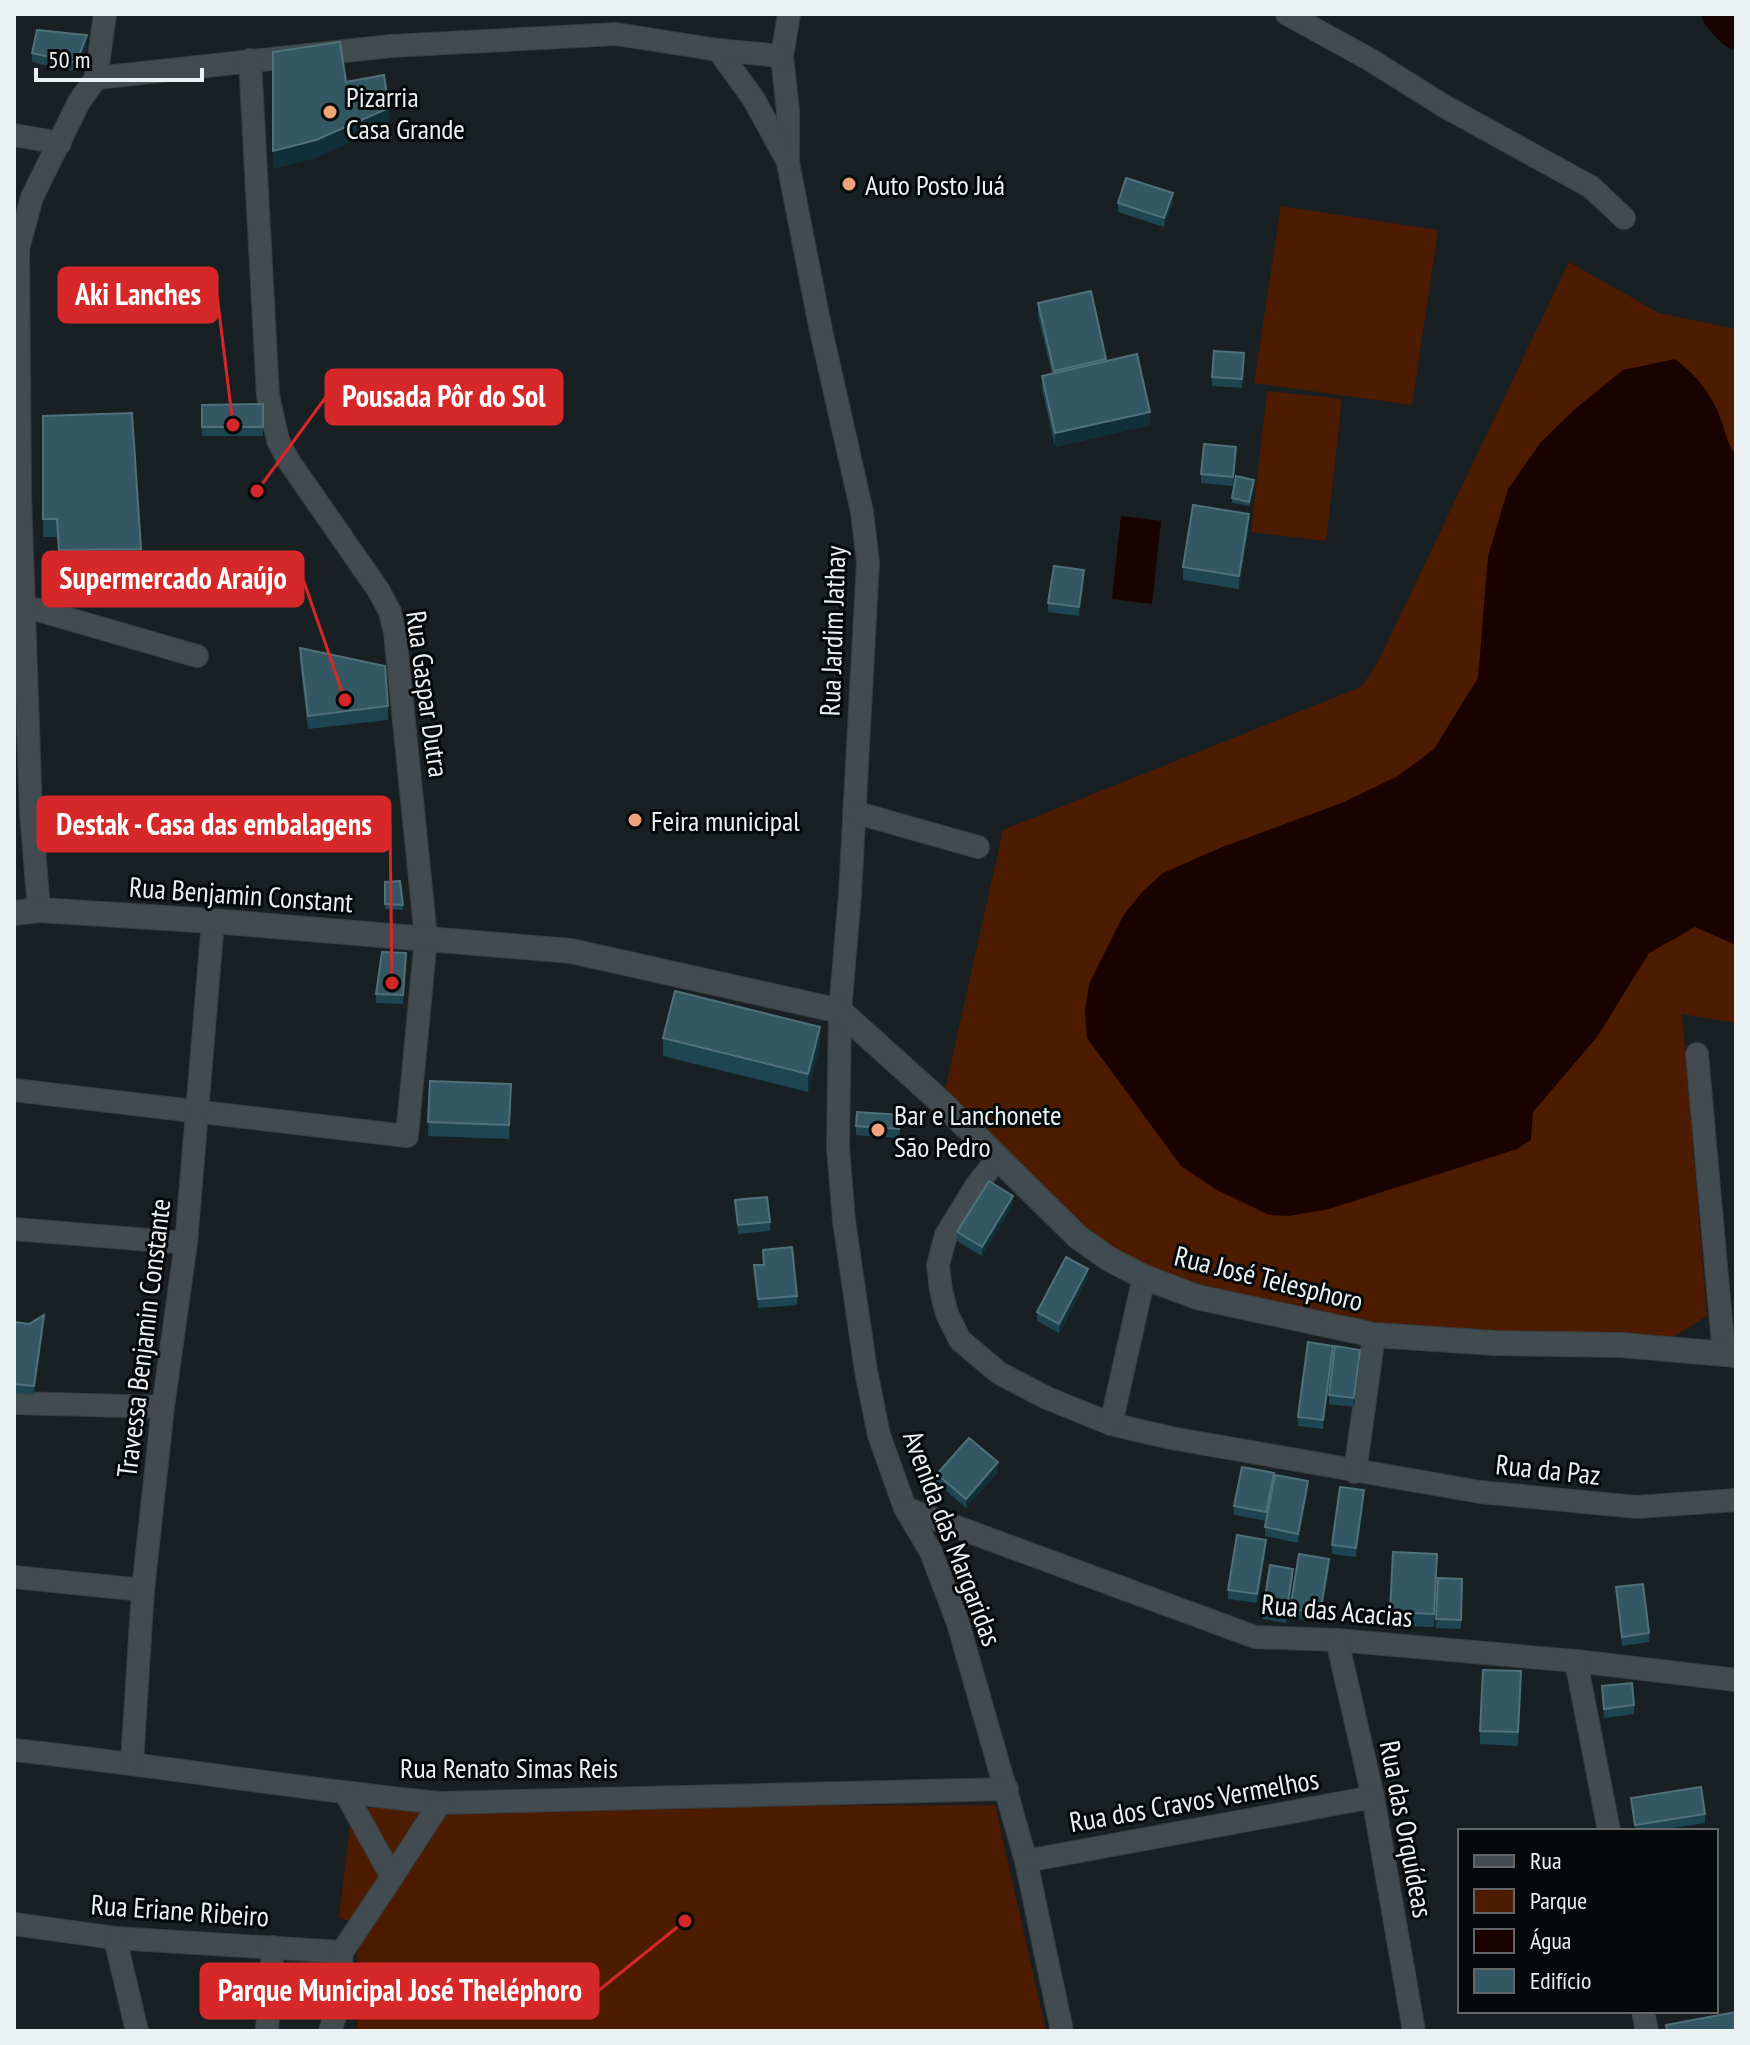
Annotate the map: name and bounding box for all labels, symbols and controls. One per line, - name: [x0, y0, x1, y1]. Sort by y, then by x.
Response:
- scale bar: [36, 32, 202, 82]
- text: 50 m: [48, 44, 90, 75]
- place label: Pizarria Casa Grande: [346, 78, 465, 147]
- marker: Pizarria Casa Grande: [321, 103, 339, 121]
- place label: Auto Posto Juá: [865, 166, 1005, 203]
- marker: Auto Posto Juá: [840, 175, 858, 193]
- callout: Aki Lanches: [59, 268, 217, 322]
- text: Aki Lanches: [74, 274, 201, 313]
- callout: Pousada Pôr do Sol: [326, 370, 562, 424]
- text: Pousada Pôr do Sol: [342, 376, 546, 415]
- street label: Rua Jardim Jathay: [811, 545, 853, 717]
- callout: Supermercado Araújo: [43, 552, 303, 606]
- text: Supermercado Araújo: [59, 558, 287, 597]
- street label: Rua Gaspar Dutra: [398, 608, 458, 780]
- callout: Destak - Casa das embalagens: [38, 797, 390, 851]
- place label: Feira municipal: [651, 802, 800, 839]
- text: Destak - Casa das embalagens: [56, 804, 372, 843]
- marker: Feira municipal: [626, 811, 644, 829]
- street label: Rua Benjamin Constant: [128, 868, 354, 920]
- place label: Bar e Lanchonete São Pedro: [894, 1096, 1062, 1165]
- marker: Bar e Lanchonete São Pedro: [869, 1121, 887, 1139]
- street label: Travessa Benjamin Constante: [108, 1197, 178, 1479]
- street label: Rua José Telesphoro: [1171, 1237, 1367, 1319]
- street label: Avenida das Margaridas: [895, 1425, 1011, 1651]
- street label: Rua da Paz: [1494, 1445, 1602, 1493]
- street label: Rua das Acacias: [1260, 1585, 1414, 1635]
- street label: Rua das Orquídeas: [1372, 1738, 1442, 1920]
- street label: Rua Renato Simas Reis: [400, 1749, 618, 1786]
- street label: Rua dos Cravos Vermelhos: [1067, 1760, 1321, 1840]
- legend: [1458, 1829, 1718, 2013]
- text: Rua: [1530, 1845, 1562, 1876]
- street label: Rua Eriane Ribeiro: [90, 1885, 270, 1935]
- text: Parque: [1530, 1885, 1587, 1916]
- text: Água: [1530, 1925, 1571, 1956]
- callout: Parque Municipal José Theléphoro: [201, 1964, 598, 2018]
- text: Edifício: [1530, 1965, 1591, 1996]
- text: Parque Municipal José Theléphoro: [218, 1970, 582, 2009]

